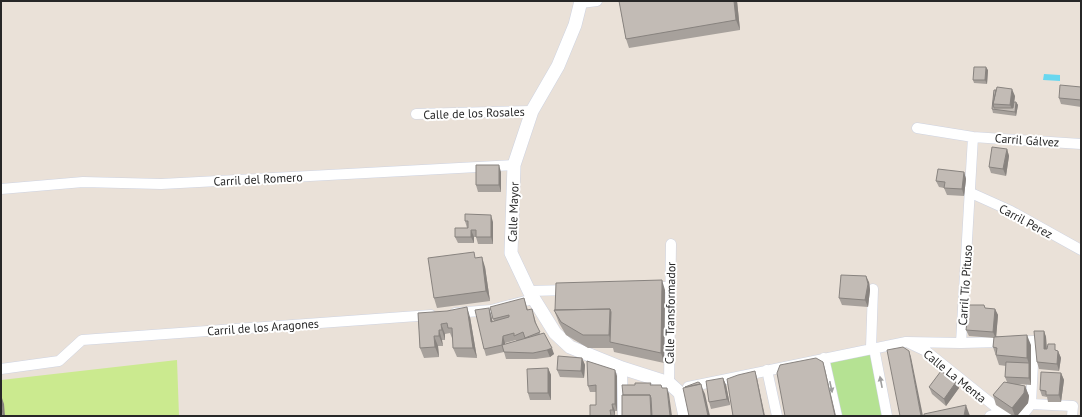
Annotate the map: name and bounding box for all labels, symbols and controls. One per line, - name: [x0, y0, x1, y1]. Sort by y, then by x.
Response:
- street label: Calle de los Rosales: [423, 104, 525, 122]
- street label: Carril Gálvez: [994, 130, 1060, 150]
- street label: Carril del Romero: [213, 169, 303, 189]
- street label: Calle Mayor: [504, 182, 522, 242]
- street label: Carril Perez: [997, 201, 1055, 241]
- street label: Carril Tío Pituso: [955, 244, 975, 326]
- street label: Calle Transformador: [662, 262, 678, 364]
- street label: Carril de los Aragones: [207, 316, 319, 338]
- street label: Calle La Menta: [921, 346, 989, 406]
- one-way arrow: [877, 376, 883, 388]
- one-way arrow: [828, 381, 834, 393]

